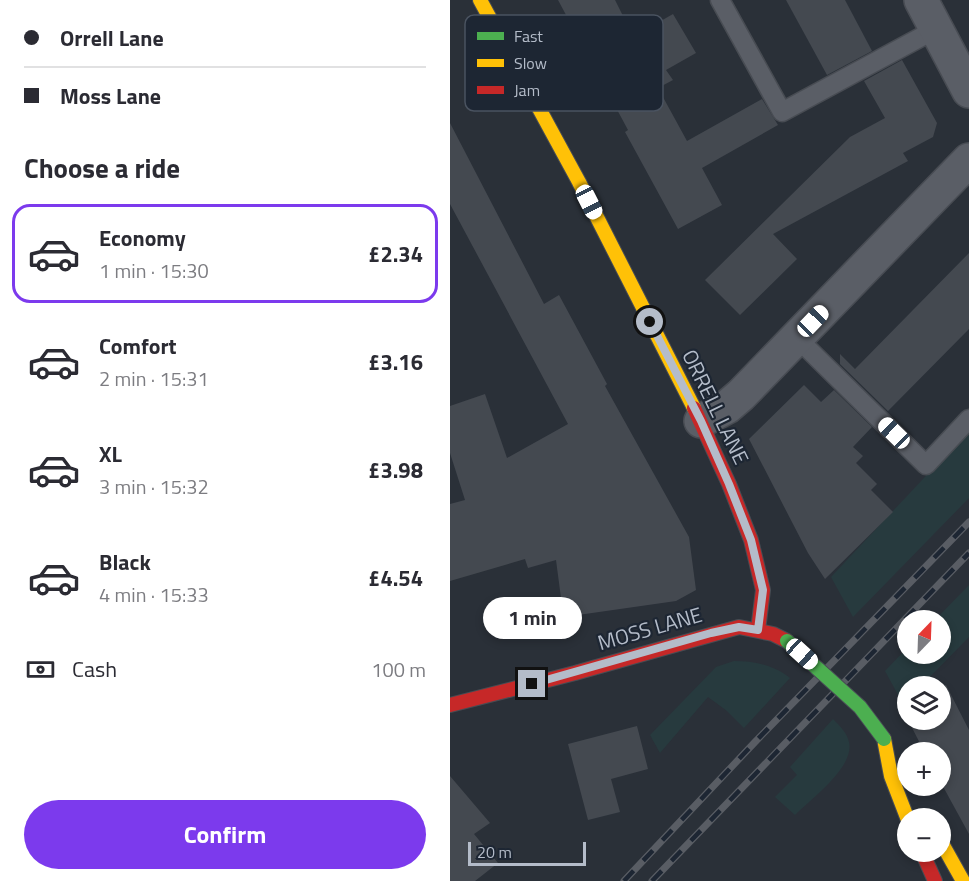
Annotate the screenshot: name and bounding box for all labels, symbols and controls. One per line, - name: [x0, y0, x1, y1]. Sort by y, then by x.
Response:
- legend: [465, 15, 663, 111]
- text: Orrell Lane: [60, 21, 164, 55]
- text: Fast: [514, 24, 543, 48]
- text: Slow: [514, 51, 547, 75]
- text: Jam: [514, 78, 540, 102]
- text: Moss Lane: [60, 79, 161, 113]
- text: Choose a ride: [24, 147, 180, 188]
- car: [573, 182, 605, 222]
- text: Economy: [99, 221, 186, 255]
- icon: car: [27, 227, 81, 281]
- text: £2.34: [368, 237, 423, 271]
- text: 1 min · 15:30: [99, 255, 209, 286]
- car: [794, 302, 832, 340]
- route start: [636, 308, 663, 335]
- text: Comfort: [99, 329, 177, 363]
- icon: car: [27, 335, 81, 389]
- street label: ORRELL LANE: [674, 344, 758, 470]
- text: £3.16: [368, 345, 423, 379]
- text: 2 min · 15:31: [99, 363, 209, 394]
- car: [875, 414, 913, 452]
- text: XL: [99, 437, 122, 471]
- icon: car: [27, 443, 81, 497]
- text: £3.98: [368, 453, 423, 487]
- text: 3 min · 15:32: [99, 471, 209, 502]
- text: Black: [99, 545, 151, 579]
- icon: car: [27, 551, 81, 605]
- text: £4.54: [368, 561, 423, 595]
- text: 4 min · 15:33: [99, 579, 209, 610]
- callout: 1 min: [482, 597, 582, 639]
- street label: MOSS LANE: [594, 598, 706, 658]
- text: 1 min: [508, 602, 557, 633]
- north arrow: [897, 610, 951, 664]
- map controls: [897, 610, 951, 862]
- car: [783, 635, 821, 673]
- text: Cash: [72, 652, 117, 686]
- icon: cash: [24, 653, 57, 686]
- text: 100 m: [371, 654, 426, 685]
- route end: [518, 670, 545, 697]
- button: layers: [897, 676, 951, 730]
- button: +: [897, 742, 951, 796]
- button: Confirm: [24, 800, 426, 869]
- button: −: [897, 808, 951, 862]
- scale bar: [468, 839, 586, 866]
- text: 20 m: [477, 840, 512, 864]

